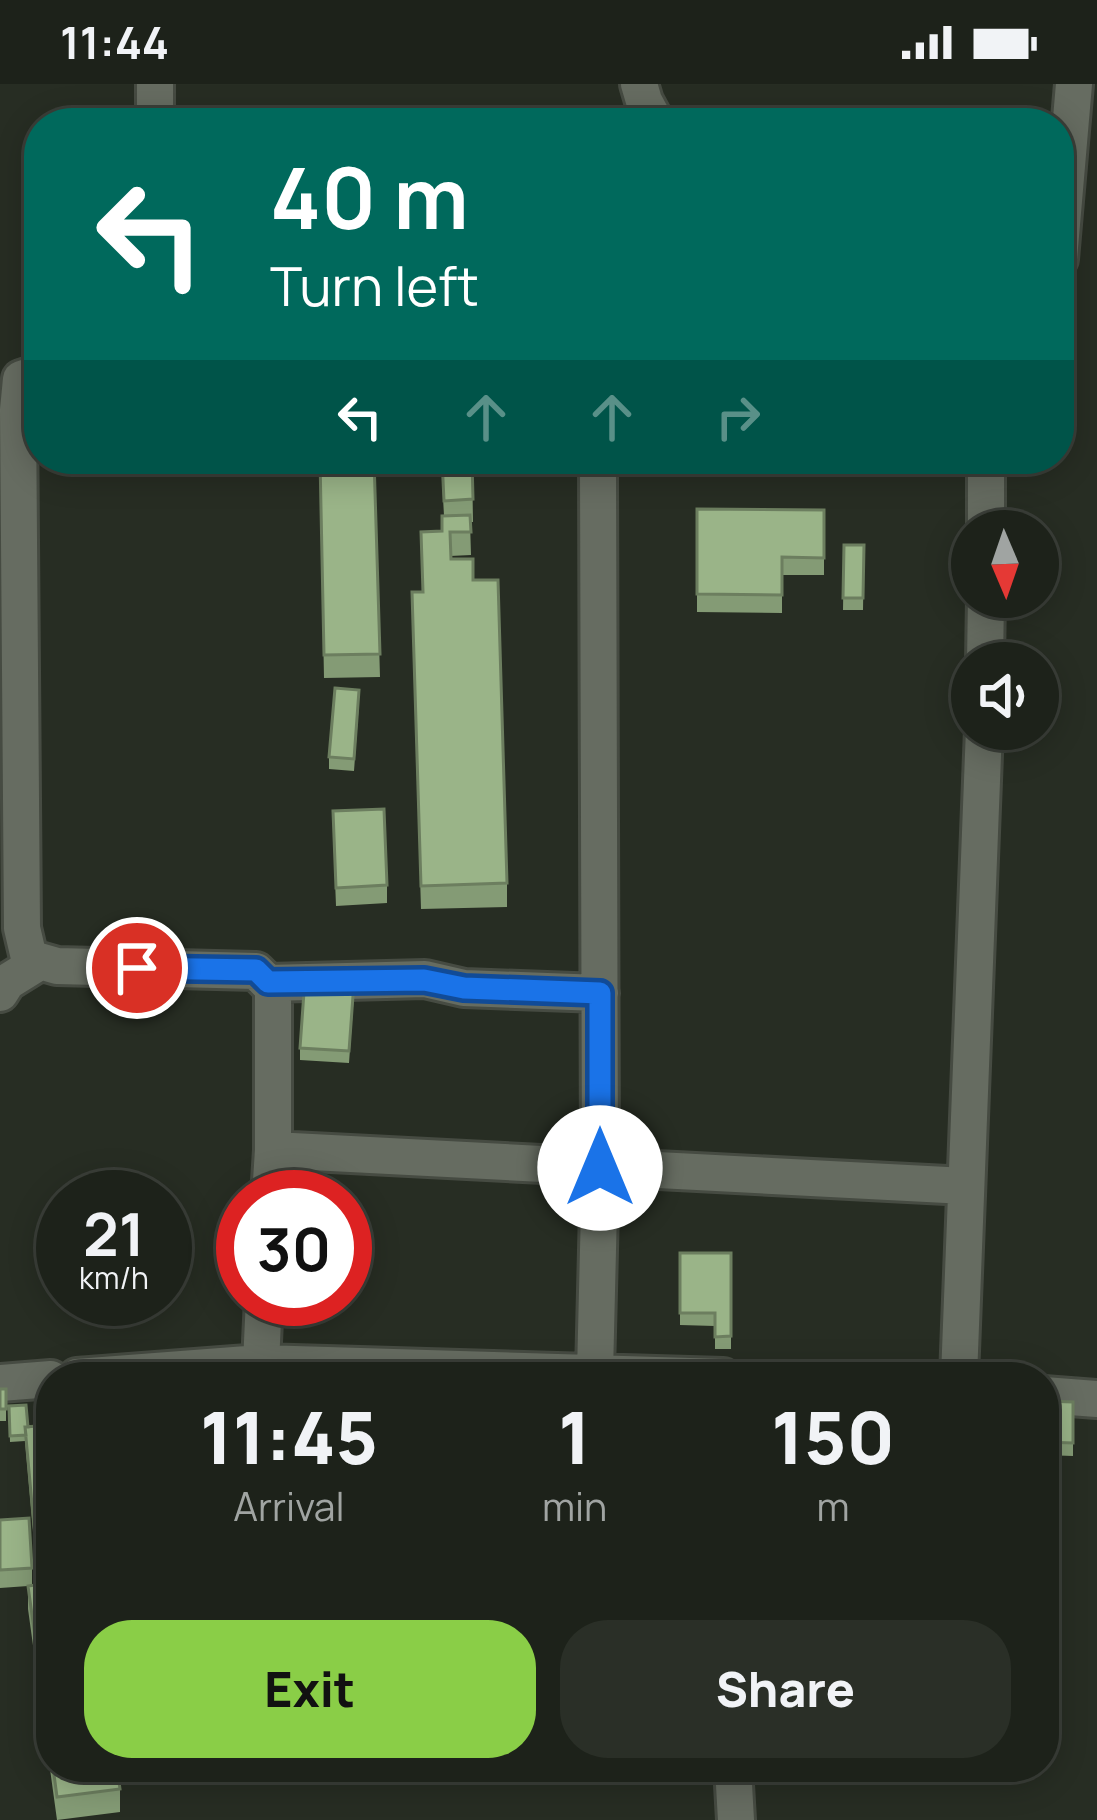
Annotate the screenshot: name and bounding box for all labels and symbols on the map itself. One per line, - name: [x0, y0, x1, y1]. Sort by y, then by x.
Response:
- north arrow: [951, 510, 1059, 618]
- pin: [86, 917, 188, 1019]
- position arrow: [537, 1105, 663, 1231]
- speed limit sign: 30: [216, 1170, 372, 1326]

